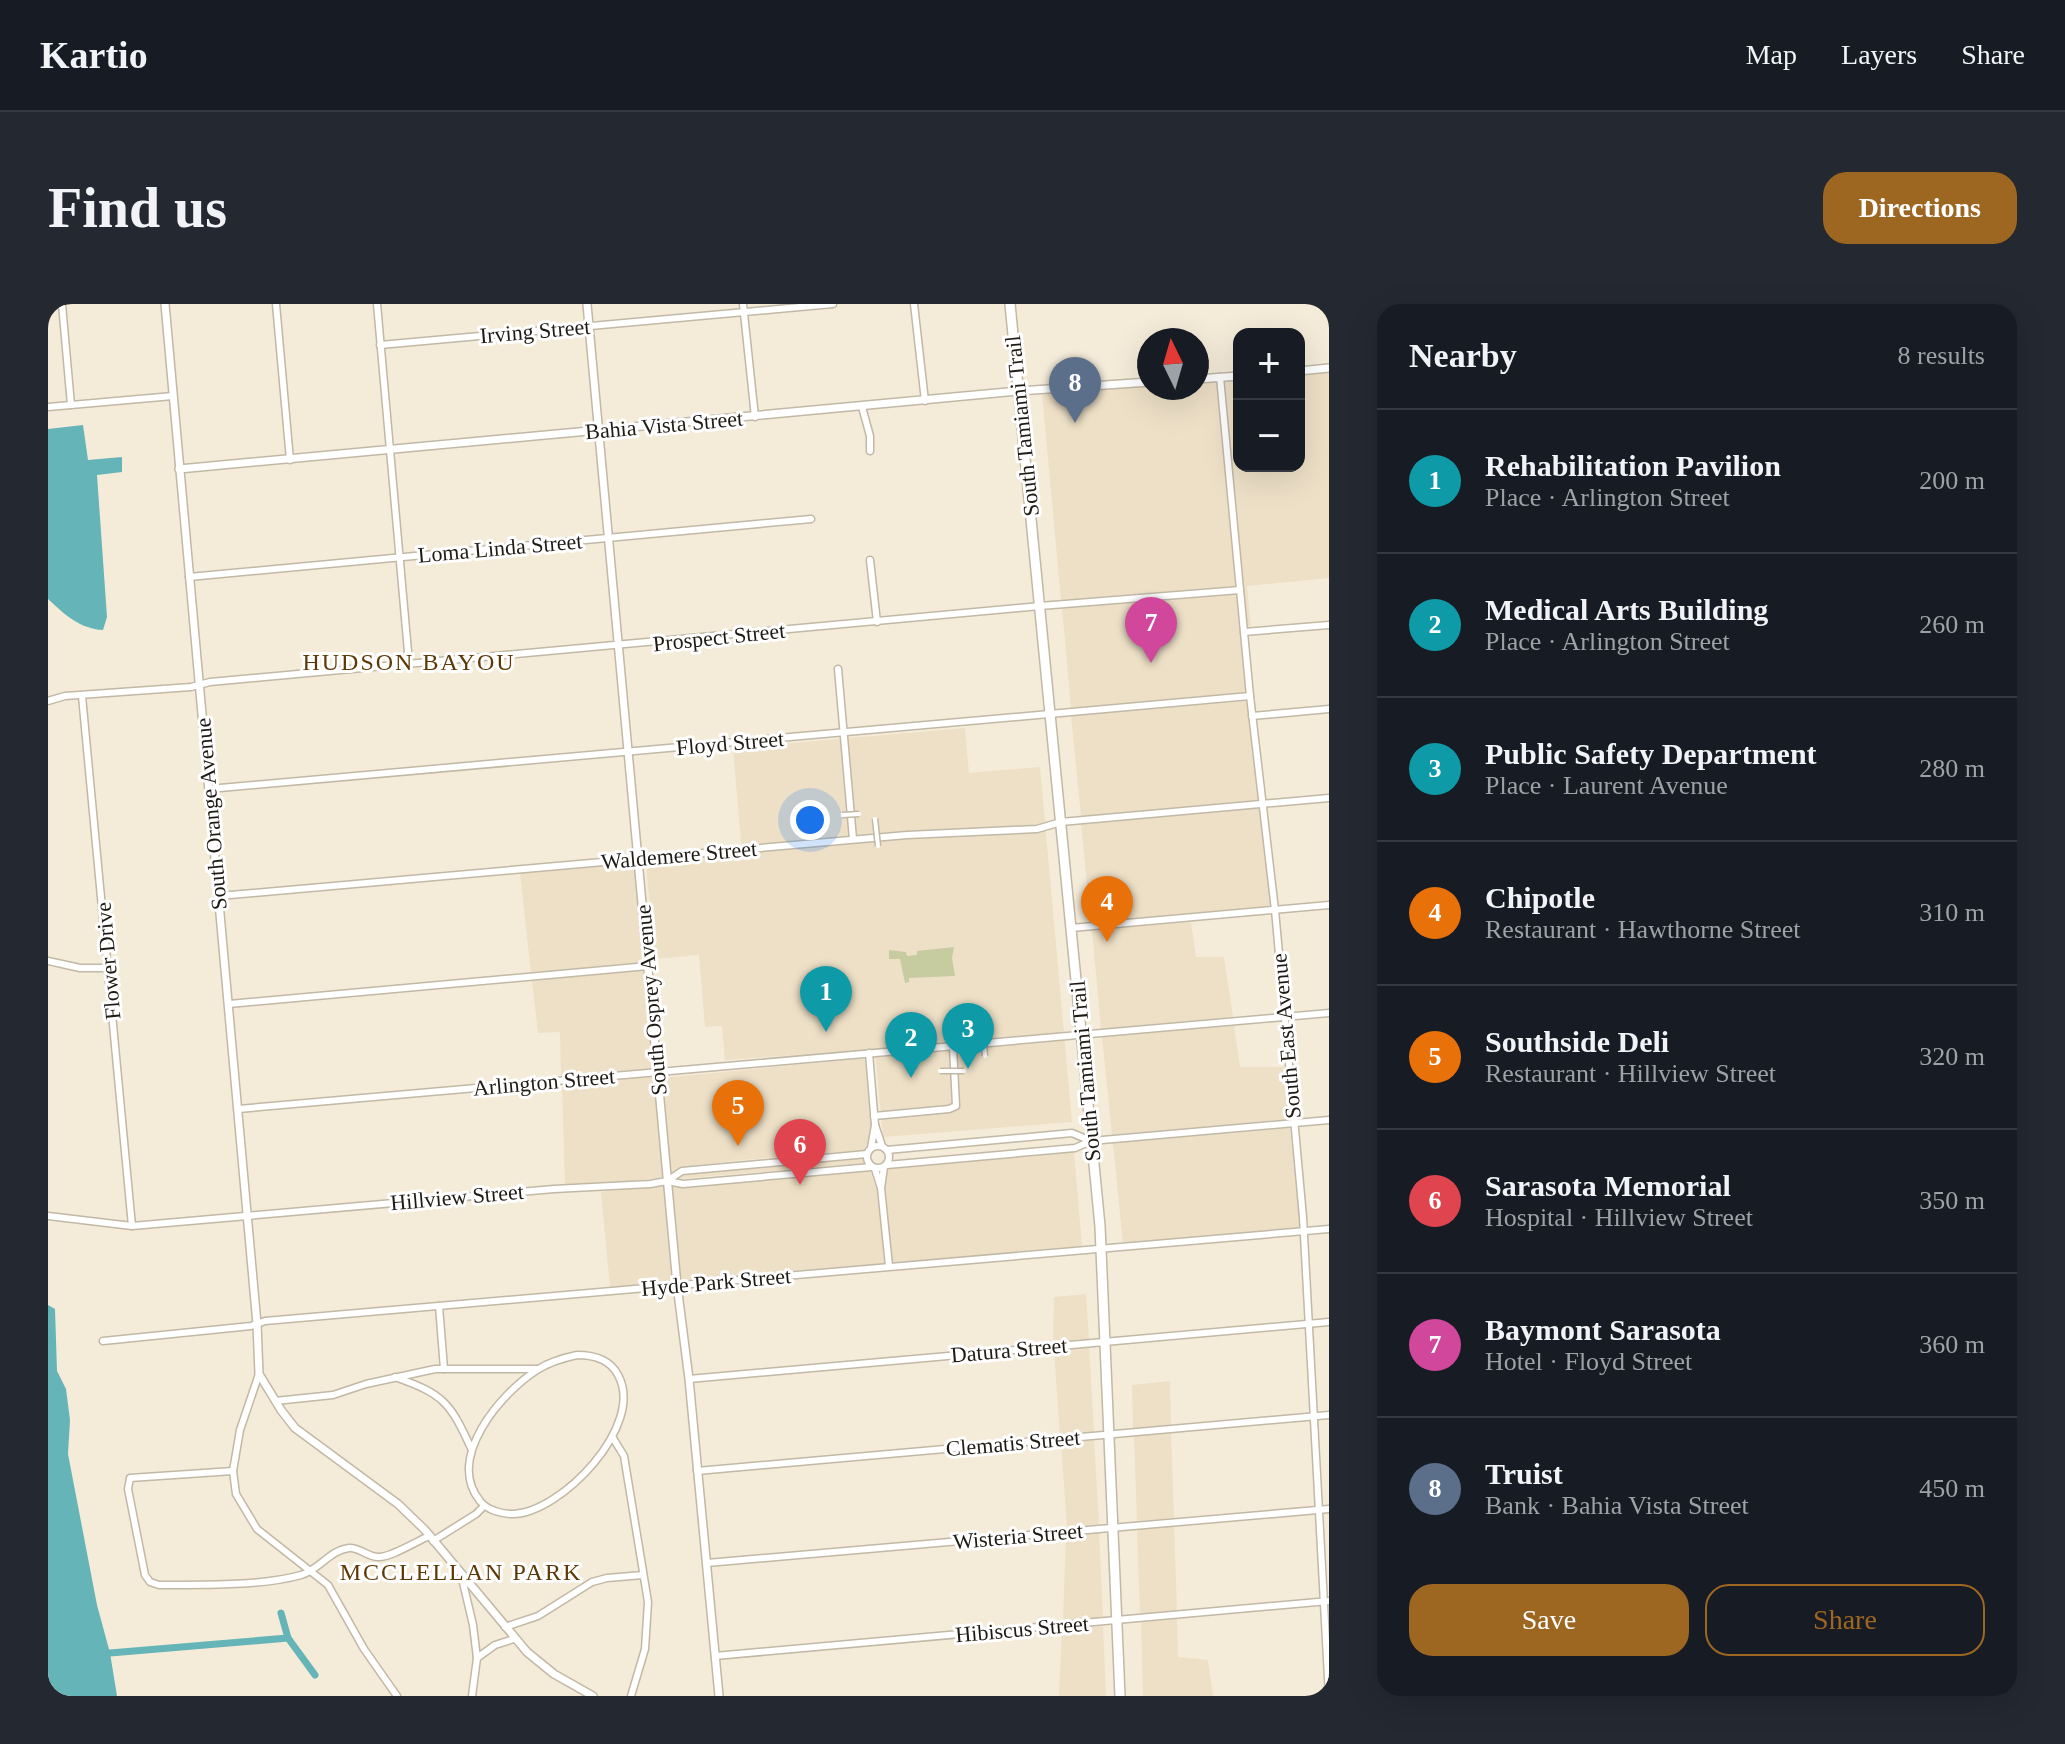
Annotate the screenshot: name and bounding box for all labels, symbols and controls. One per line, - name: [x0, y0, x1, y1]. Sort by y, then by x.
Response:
- text: Kartio: [40, 34, 148, 76]
- text: Map: [1746, 39, 1797, 70]
- text: Layers: [1841, 39, 1917, 70]
- text: Share: [1961, 39, 2025, 70]
- button: Directions: [1823, 172, 2017, 244]
- text: Find us: [48, 177, 227, 239]
- street label: Irving Street: [479, 314, 591, 348]
- north arrow: [1137, 328, 1209, 400]
- map controls: [1233, 328, 1305, 472]
- button: +: [1233, 328, 1305, 400]
- street label: South Tamiami Trail: [1000, 334, 1044, 518]
- text: Nearby: [1409, 337, 1517, 374]
- text: 8 results: [1898, 341, 1985, 370]
- pin: 8: [1049, 357, 1101, 423]
- button: −: [1233, 400, 1305, 472]
- street label: Bahia Vista Street: [584, 406, 744, 444]
- text: Rehabilitation Pavilion: [1485, 449, 1781, 482]
- text: 1: [1429, 466, 1442, 495]
- text: 200 m: [1919, 466, 1985, 495]
- text: Place · Arlington Street: [1485, 483, 1730, 512]
- street label: Loma Linda Street: [417, 528, 583, 568]
- text: Medical Arts Building: [1485, 593, 1768, 626]
- pin: 7: [1125, 597, 1177, 663]
- text: 2: [1429, 610, 1442, 639]
- text: 260 m: [1919, 610, 1985, 639]
- street label: Prospect Street: [652, 618, 786, 656]
- text: Place · Arlington Street: [1485, 627, 1730, 656]
- district label: HUDSON BAYOU: [302, 649, 516, 675]
- street label: South Orange Avenue: [190, 717, 232, 911]
- street label: Floyd Street: [675, 726, 785, 760]
- text: Public Safety Department: [1485, 737, 1817, 770]
- text: 3: [1429, 754, 1442, 783]
- text: 280 m: [1919, 754, 1985, 783]
- text: Place · Laurent Avenue: [1485, 771, 1728, 800]
- your location: [790, 800, 830, 840]
- street label: Waldemere Street: [600, 836, 758, 874]
- pin: 4: [1081, 876, 1133, 942]
- text: Chipotle: [1485, 881, 1595, 914]
- text: 4: [1429, 898, 1442, 927]
- text: 310 m: [1919, 898, 1985, 927]
- street label: Flower Drive: [90, 901, 126, 1021]
- street label: South Osprey Avenue: [630, 904, 672, 1096]
- text: Restaurant · Hawthorne Street: [1485, 915, 1801, 944]
- street label: South East Avenue: [1266, 952, 1306, 1120]
- pin: 1: [800, 966, 852, 1032]
- street label: South Tamiami Trail: [1065, 980, 1105, 1162]
- pin: 3: [942, 1003, 994, 1069]
- pin: 2: [885, 1012, 937, 1078]
- text: Southside Deli: [1485, 1025, 1669, 1058]
- text: 5: [1429, 1042, 1442, 1071]
- text: 320 m: [1919, 1042, 1985, 1071]
- text: Restaurant · Hillview Street: [1485, 1059, 1776, 1088]
- street label: Arlington Street: [472, 1063, 616, 1101]
- pin: 5: [712, 1080, 764, 1146]
- pin: 6: [774, 1119, 826, 1185]
- text: Sarasota Memorial: [1485, 1169, 1731, 1202]
- street label: Hillview Street: [389, 1179, 525, 1215]
- text: 6: [1429, 1186, 1442, 1215]
- text: 350 m: [1919, 1186, 1985, 1215]
- text: Hospital · Hillview Street: [1485, 1203, 1753, 1232]
- street label: Hyde Park Street: [640, 1263, 792, 1301]
- text: Baymont Sarasota: [1485, 1313, 1721, 1346]
- text: 7: [1429, 1330, 1442, 1359]
- text: 360 m: [1919, 1330, 1985, 1359]
- street label: Datura Street: [950, 1332, 1068, 1368]
- text: Hotel · Floyd Street: [1485, 1347, 1692, 1376]
- street label: Clematis Street: [945, 1425, 1081, 1461]
- text: Truist: [1485, 1457, 1563, 1490]
- text: 8: [1429, 1474, 1442, 1503]
- text: 450 m: [1919, 1474, 1985, 1503]
- text: Bank · Bahia Vista Street: [1485, 1491, 1749, 1520]
- street label: Wisteria Street: [952, 1518, 1084, 1554]
- district label: MCCLELLAN PARK: [340, 1559, 582, 1585]
- button: Save: [1409, 1584, 1689, 1656]
- button: Share: [1705, 1584, 1985, 1656]
- street label: Hibiscus Street: [954, 1611, 1090, 1647]

